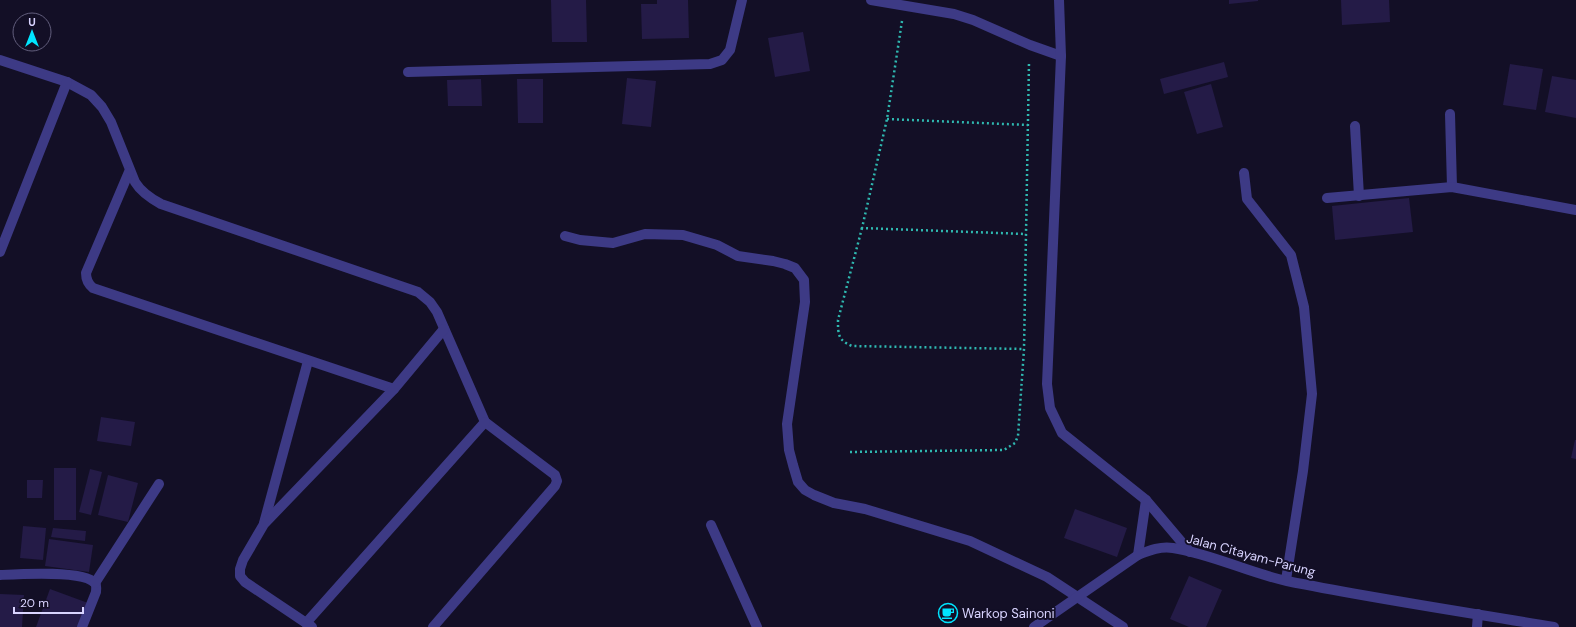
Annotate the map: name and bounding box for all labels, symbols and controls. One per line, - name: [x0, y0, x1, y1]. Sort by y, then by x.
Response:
- north arrow: [12, 12, 52, 52]
- text: U: [28, 15, 36, 29]
- street label: Jalan Citayam-Parung: [1185, 530, 1317, 580]
- scale bar: [14, 589, 83, 615]
- text: 20 m: [20, 595, 49, 611]
- cafe icon: Warkop Sainoni: [937, 602, 959, 624]
- place label: Warkop Sainoni: [962, 605, 1055, 622]

